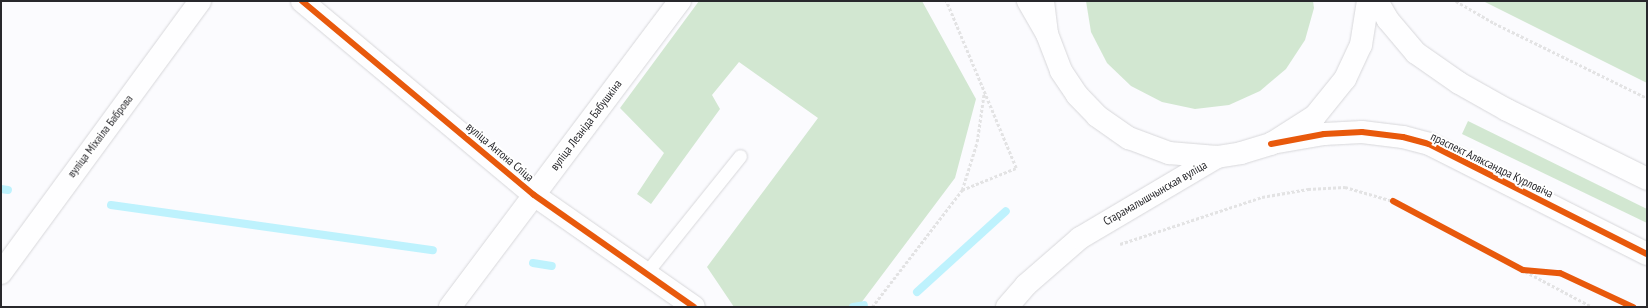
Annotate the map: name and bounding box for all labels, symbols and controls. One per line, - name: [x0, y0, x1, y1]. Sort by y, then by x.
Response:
- street label: вуліца Леаніда Бабушкіна: [547, 77, 625, 173]
- street label: вуліца Міхаіла Баброва: [64, 92, 136, 180]
- street label: вуліца Антона Сліца: [463, 119, 537, 185]
- street label: праспект Аляксандра Курловіча: [1428, 129, 1556, 201]
- street label: Старамалышчынская вуліца: [1101, 157, 1209, 229]

